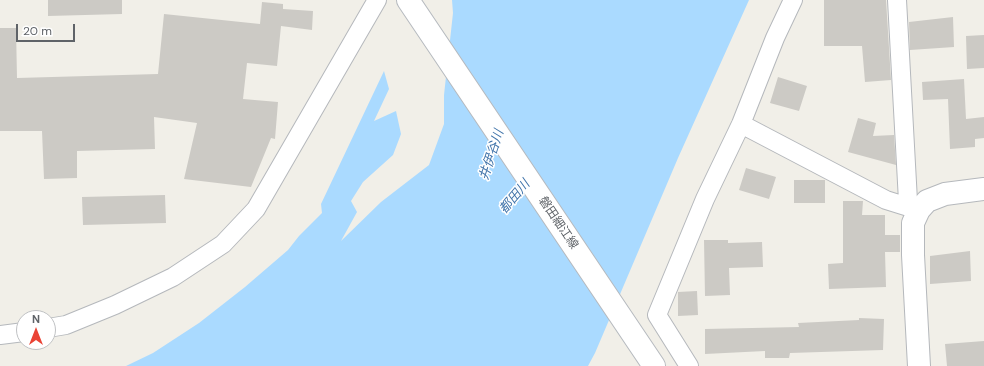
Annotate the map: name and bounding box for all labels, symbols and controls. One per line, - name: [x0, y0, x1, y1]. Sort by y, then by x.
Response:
- scale bar: [18, 16, 77, 42]
- text: 20 m: [23, 23, 52, 39]
- water label: 井伊谷川: [477, 128, 507, 182]
- water label: 都田川: [496, 177, 534, 217]
- street label: 磐田細江線: [535, 194, 581, 252]
- north arrow: [16, 310, 56, 350]
- text: N: [32, 312, 40, 326]

